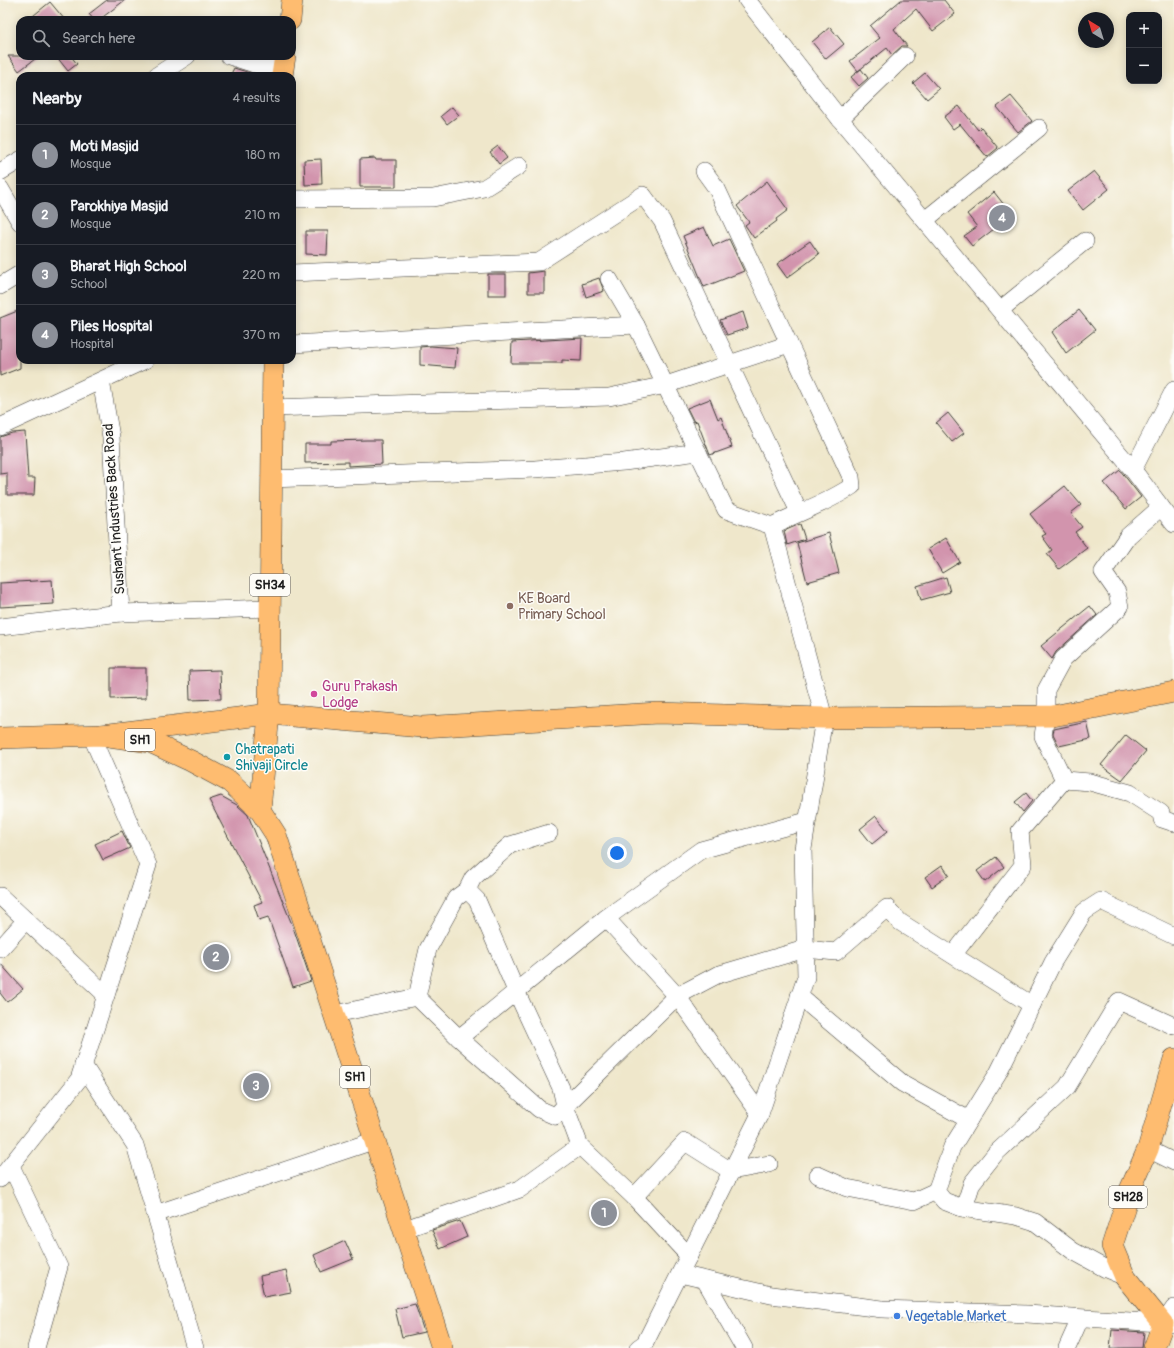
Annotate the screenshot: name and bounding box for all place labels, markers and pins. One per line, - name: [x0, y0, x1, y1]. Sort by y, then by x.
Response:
- pin: 4: [989, 203, 1015, 233]
- place label: KE Board Primary School: [518, 590, 606, 623]
- marker: KE Board Primary School: [505, 601, 515, 611]
- place label: Guru Prakash Lodge: [322, 678, 398, 711]
- marker: Guru Prakash Lodge: [309, 689, 319, 699]
- place label: Chatrapati Shivaji Circle: [235, 741, 308, 774]
- marker: Chatrapati Shivaji Circle: [222, 752, 232, 762]
- pin: 2: [203, 942, 229, 972]
- pin: 3: [243, 1071, 269, 1101]
- pin: 1: [591, 1198, 617, 1228]
- place label: Vegetable Market: [905, 1308, 1007, 1325]
- marker: Vegetable Market: [892, 1311, 902, 1321]

